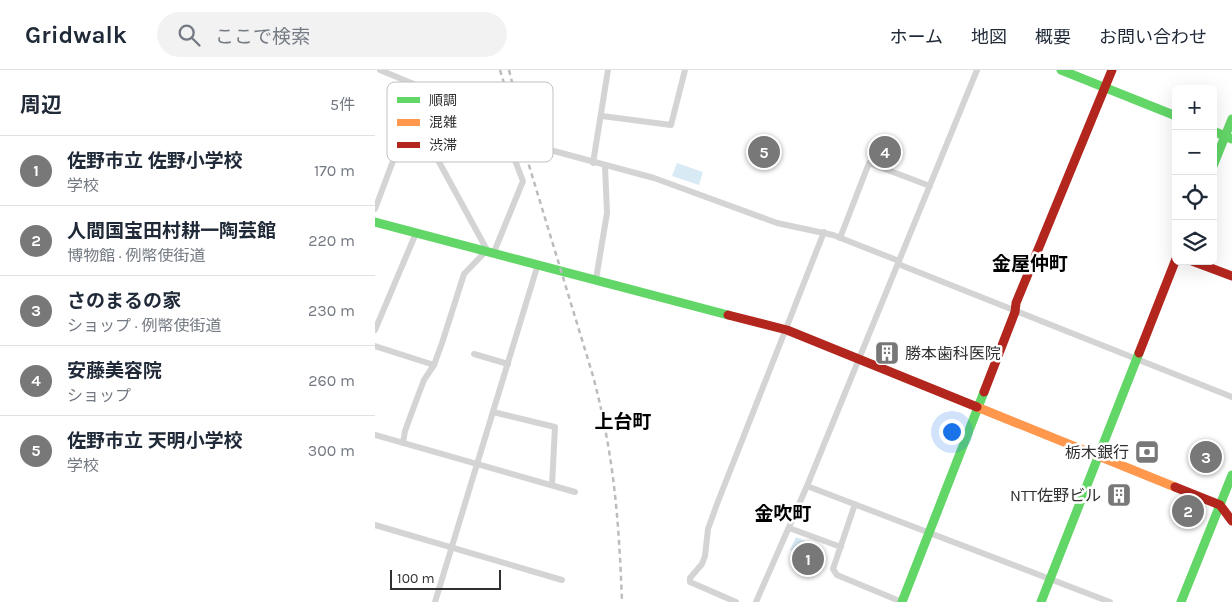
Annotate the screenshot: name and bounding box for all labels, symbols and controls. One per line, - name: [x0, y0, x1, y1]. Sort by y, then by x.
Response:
- search box: [157, 12, 507, 57]
- text: Gridwalk: [25, 21, 127, 49]
- icon: search: [175, 21, 203, 49]
- text: ここで検索: [215, 26, 310, 48]
- text: ホーム: [890, 26, 943, 48]
- text: 地図: [971, 26, 1007, 48]
- text: 概要: [1035, 26, 1071, 48]
- text: お問い合わせ: [1099, 26, 1207, 48]
- legend: [387, 82, 553, 162]
- map controls: [1172, 85, 1217, 265]
- button: +: [1172, 85, 1217, 130]
- text: 順調: [429, 92, 457, 109]
- text: 周辺: [20, 93, 62, 117]
- text: 5件: [330, 95, 355, 114]
- text: 混雑: [429, 114, 457, 131]
- button: −: [1172, 130, 1217, 175]
- pin: 5: [748, 133, 780, 171]
- pin: 4: [869, 133, 901, 171]
- text: 渋滞: [429, 137, 457, 154]
- text: 佐野市立 佐野小学校: [67, 150, 243, 172]
- text: 1: [33, 161, 39, 180]
- text: 170 m: [314, 161, 355, 180]
- button: locate: [1172, 175, 1217, 220]
- text: 学校: [67, 176, 99, 195]
- text: 人間国宝田村耕一陶芸館: [67, 220, 276, 242]
- button: layers: [1172, 220, 1217, 265]
- text: 2: [31, 231, 41, 250]
- text: 220 m: [308, 231, 355, 250]
- text: 博物館 · 例幣使街道: [67, 246, 205, 265]
- district label: 金屋仲町: [992, 253, 1068, 275]
- text: さのまるの家: [67, 290, 181, 312]
- text: 3: [31, 301, 41, 320]
- text: 230 m: [308, 301, 355, 320]
- text: ショップ · 例幣使街道: [67, 316, 221, 335]
- building icon: 勝本歯科医院: [874, 340, 900, 366]
- place label: 勝本歯科医院: [905, 344, 1001, 363]
- text: 安藤美容院: [67, 360, 162, 382]
- text: 4: [31, 371, 41, 390]
- text: 260 m: [308, 371, 355, 390]
- text: ショップ: [67, 386, 131, 405]
- district label: 上台町: [594, 411, 652, 433]
- your location: [939, 419, 965, 445]
- text: 佐野市立 天明小学校: [67, 430, 243, 452]
- pin: 3: [1190, 438, 1222, 476]
- bank icon: 栃木銀行: [1134, 439, 1160, 465]
- text: 5: [31, 441, 41, 460]
- text: 300 m: [308, 441, 355, 460]
- place label: 栃木銀行: [1065, 443, 1129, 462]
- text: 学校: [67, 456, 99, 475]
- building icon: NTT佐野ビル: [1106, 482, 1132, 508]
- place label: NTT佐野ビル: [1010, 486, 1101, 505]
- pin: 2: [1172, 492, 1204, 530]
- district label: 金吹町: [754, 503, 812, 525]
- pin: 1: [792, 540, 824, 578]
- scale bar: [390, 567, 501, 590]
- text: 100 m: [397, 570, 435, 587]

